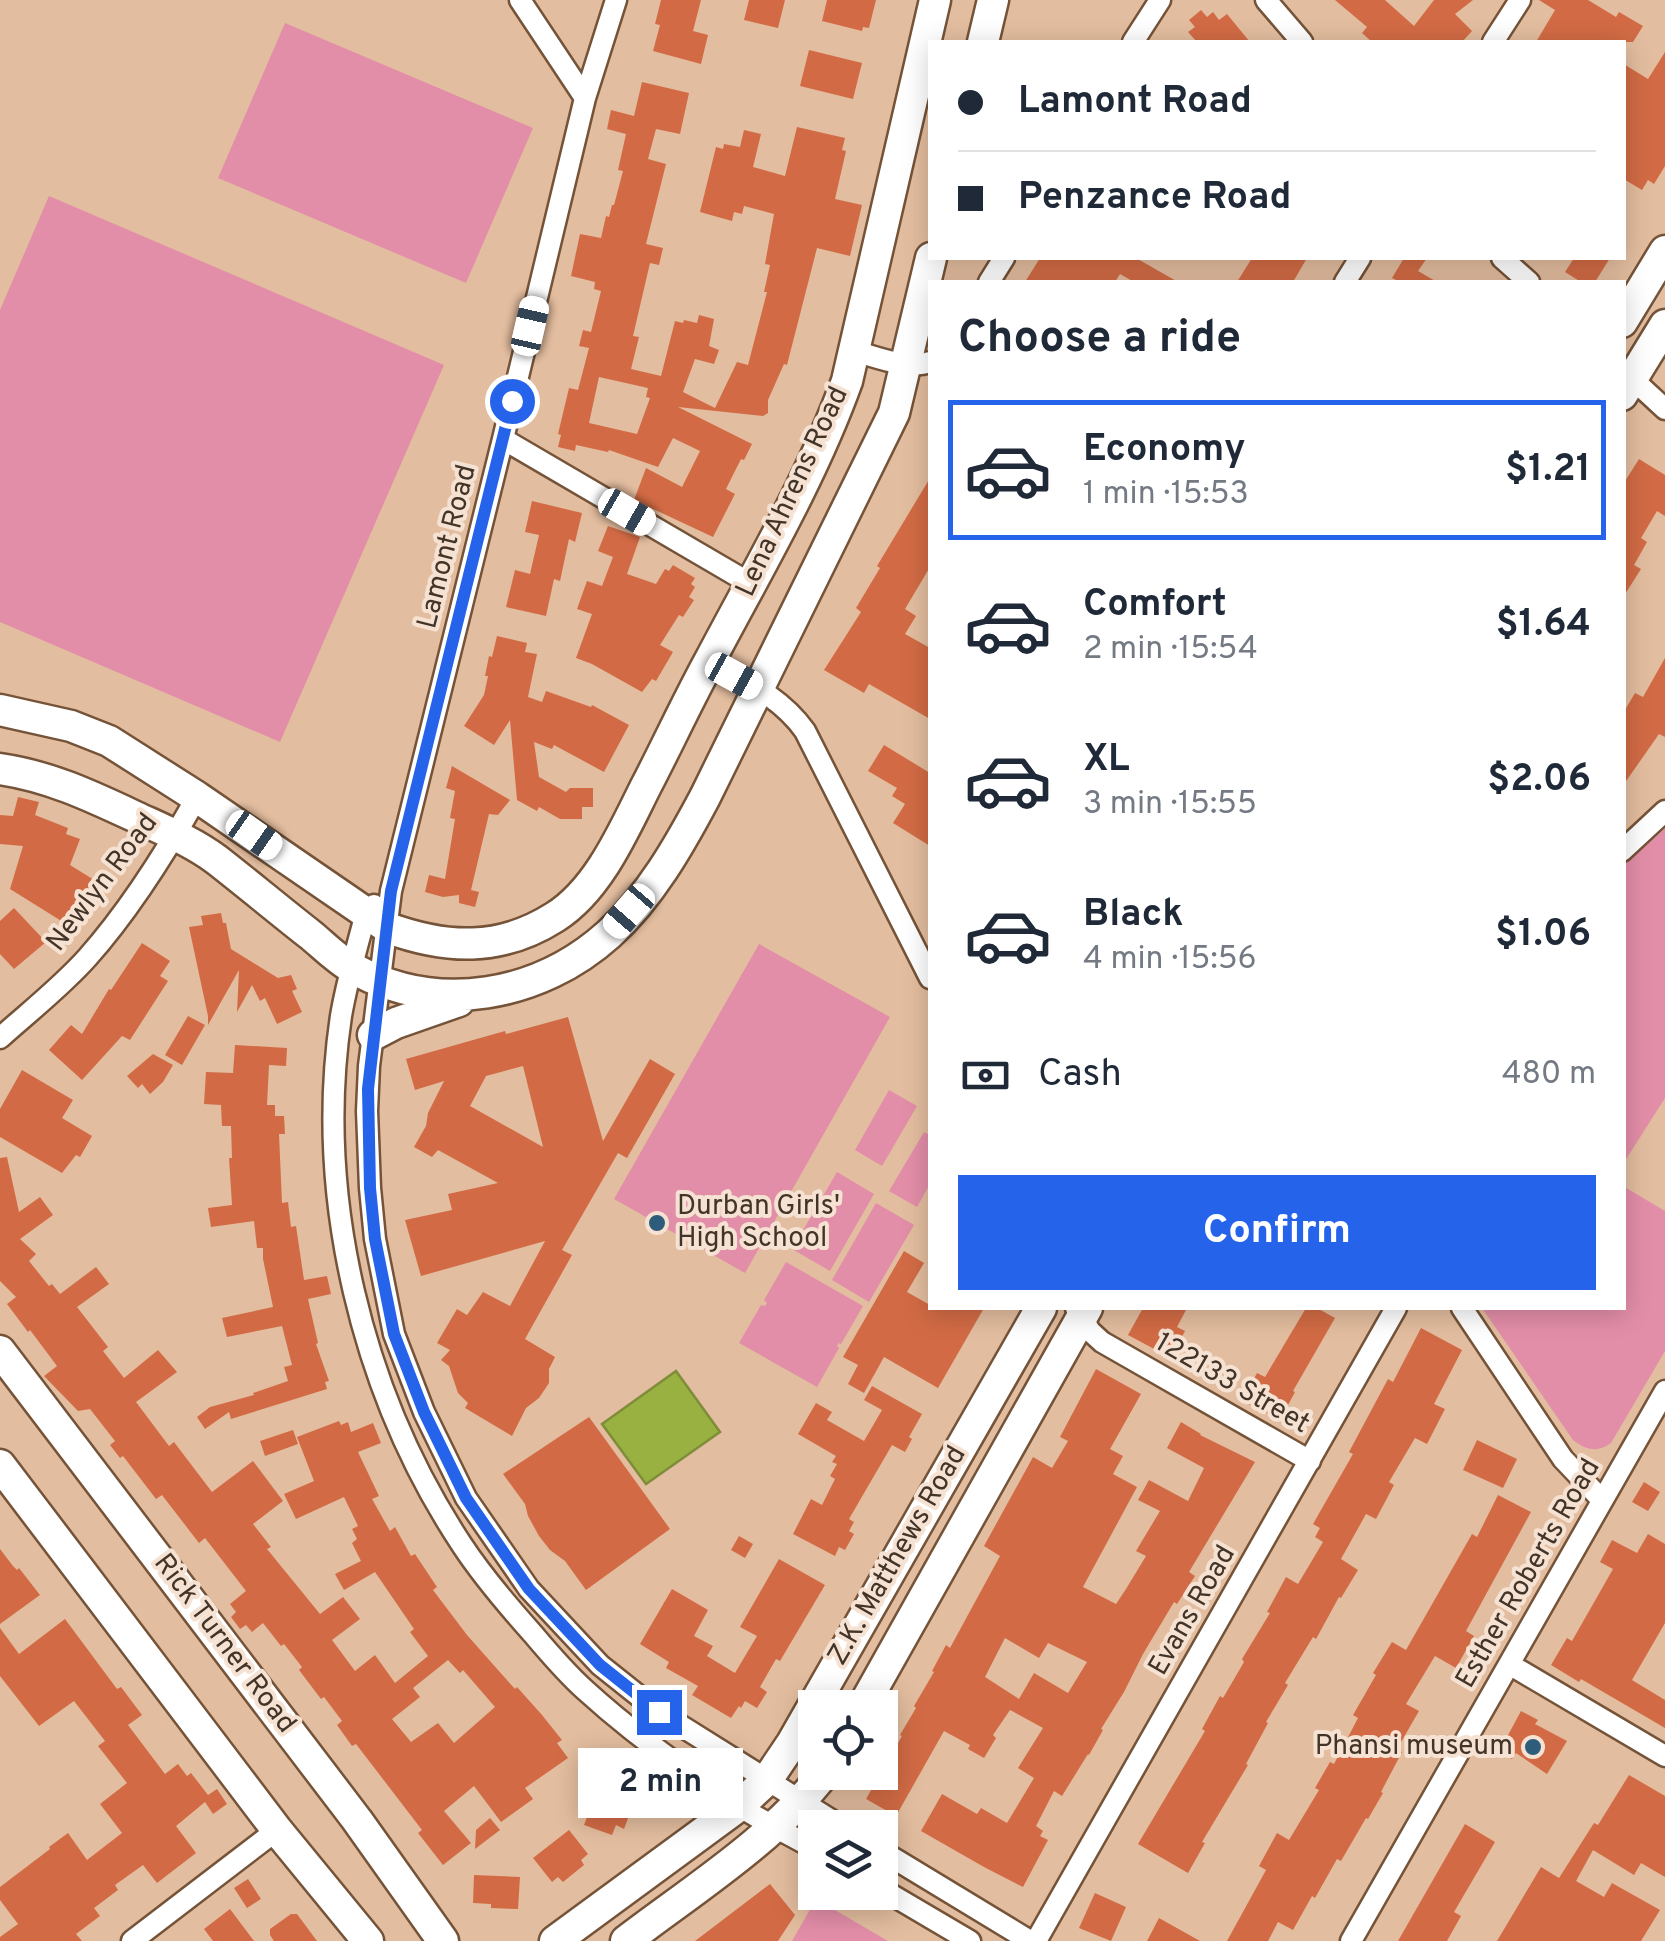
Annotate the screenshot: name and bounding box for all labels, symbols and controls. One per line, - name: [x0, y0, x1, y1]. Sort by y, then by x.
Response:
- text: Lamont Road: [1018, 78, 1252, 127]
- text: Penzance Road: [1018, 174, 1291, 223]
- car: [509, 293, 551, 359]
- text: Choose a ride: [958, 311, 1241, 368]
- route start: [490, 379, 535, 424]
- street label: Lena Ahrens Road: [728, 381, 858, 603]
- icon: car: [963, 425, 1053, 515]
- text: Economy: [1083, 426, 1245, 475]
- text: $1.21: [1505, 446, 1591, 495]
- street label: Lamont Road: [410, 461, 486, 633]
- text: 1 min · 15:53: [1083, 475, 1249, 515]
- car: [594, 484, 660, 540]
- icon: car: [963, 580, 1053, 670]
- text: Comfort: [1083, 581, 1227, 630]
- text: $1.64: [1496, 601, 1591, 650]
- text: 2 min · 15:54: [1083, 630, 1258, 670]
- car: [700, 648, 768, 704]
- icon: car: [963, 735, 1053, 825]
- text: XL: [1083, 736, 1130, 785]
- text: $2.06: [1487, 756, 1591, 805]
- text: 3 min · 15:55: [1083, 785, 1257, 825]
- car: [221, 806, 287, 864]
- street label: Newlyn Road: [39, 807, 167, 959]
- car: [598, 879, 660, 943]
- icon: car: [963, 890, 1053, 980]
- text: Black: [1083, 891, 1183, 940]
- text: $1.06: [1495, 911, 1591, 960]
- text: 4 min · 15:56: [1083, 940, 1257, 980]
- icon: cash: [958, 1048, 1013, 1103]
- text: Cash: [1038, 1051, 1122, 1100]
- text: 480 m: [1502, 1055, 1596, 1095]
- button: Confirm: [958, 1175, 1596, 1290]
- place label: Durban Girls' High School: [677, 1189, 840, 1257]
- marker: Durban Girls' High School: [646, 1212, 668, 1234]
- street label: 122133 Street: [1148, 1325, 1316, 1443]
- street label: Z.K. Matthews Road: [821, 1440, 975, 1672]
- street label: Esther Roberts Road: [1449, 1453, 1609, 1695]
- street label: Evans Road: [1141, 1539, 1245, 1683]
- street label: Rick Turner Road: [145, 1547, 303, 1741]
- route end: [637, 1690, 682, 1735]
- map controls: [798, 1690, 898, 1910]
- button: locate: [798, 1690, 898, 1790]
- place label: Phansi museum: [1315, 1729, 1513, 1765]
- marker: Phansi museum: [1522, 1736, 1544, 1758]
- callout: 2 min: [576, 1747, 742, 1817]
- text: 2 min: [619, 1763, 702, 1803]
- button: layers: [798, 1810, 898, 1910]

